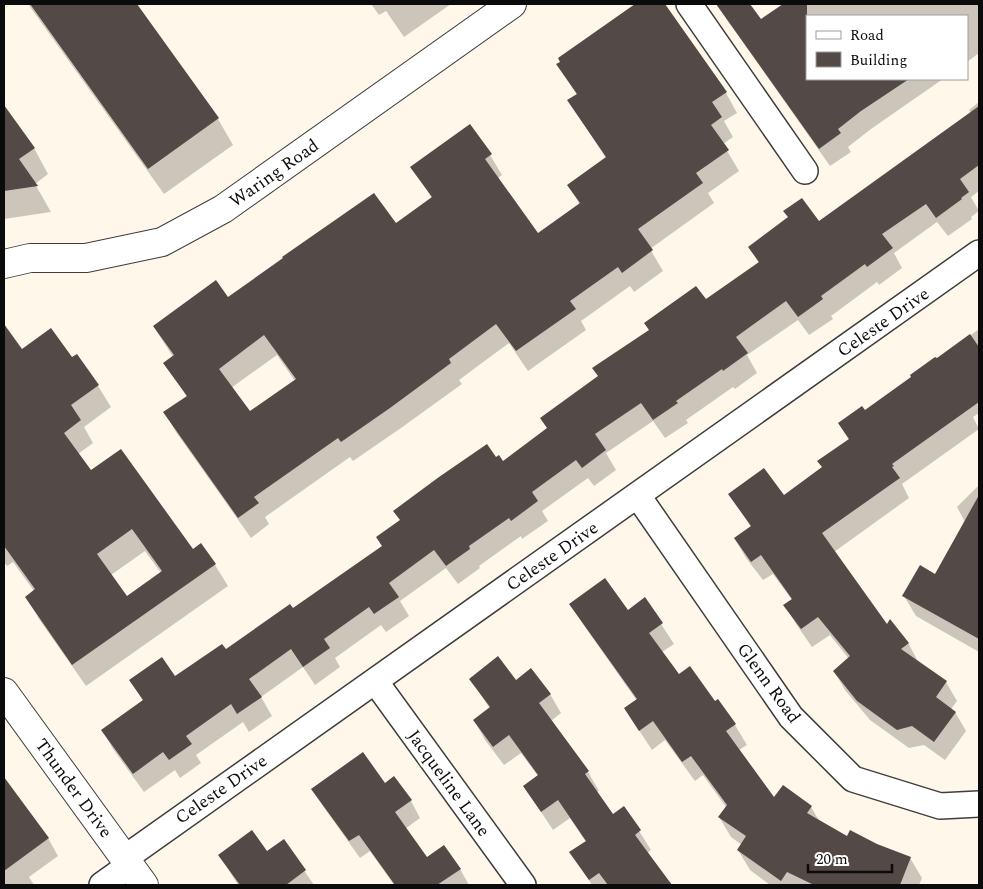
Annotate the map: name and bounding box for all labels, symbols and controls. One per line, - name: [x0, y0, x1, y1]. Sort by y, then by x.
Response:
- legend: [806, 15, 968, 80]
- text: Road: [850, 24, 884, 47]
- text: Building: [850, 49, 907, 72]
- street label: Waring Road: [224, 132, 325, 214]
- street label: Celeste Drive: [832, 281, 935, 364]
- street label: Celeste Drive: [501, 515, 604, 598]
- street label: Glenn Road: [730, 637, 807, 729]
- street label: Jacqueline Lane: [400, 724, 497, 843]
- street label: Thunder Drive: [28, 733, 119, 844]
- street label: Celeste Drive: [170, 748, 273, 831]
- scale bar: [808, 842, 892, 874]
- text: 20 m: [816, 848, 848, 871]

